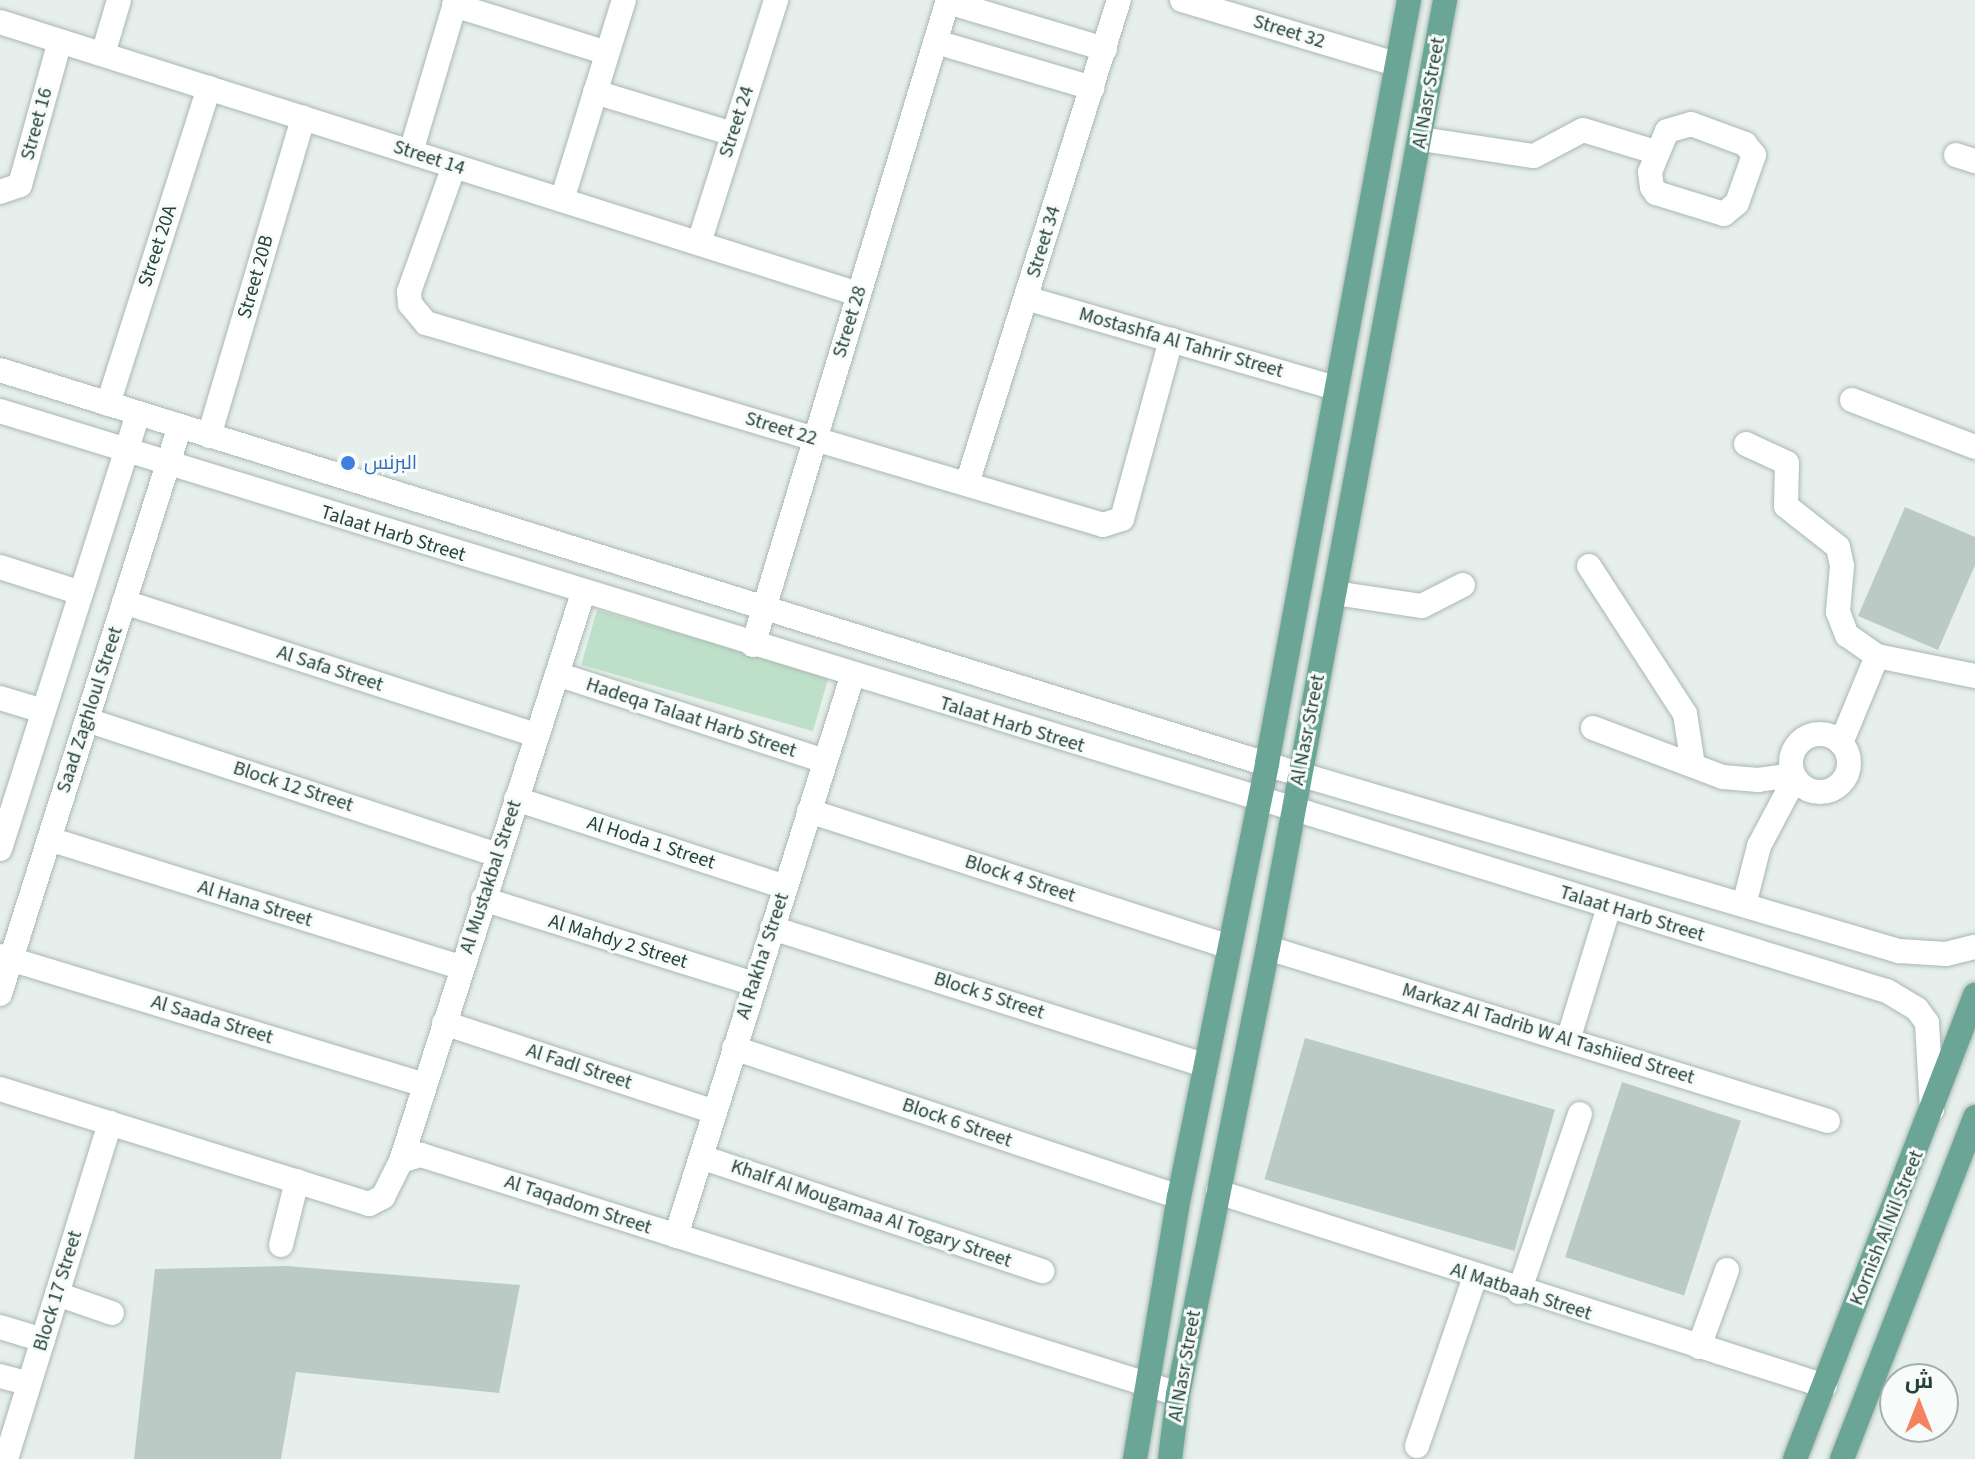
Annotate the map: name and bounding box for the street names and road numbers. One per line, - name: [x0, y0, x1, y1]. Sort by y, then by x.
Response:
- street label: Street 32: [1250, 10, 1328, 54]
- street label: Al Nasr Street: [1407, 36, 1451, 150]
- street label: Street 24: [714, 83, 760, 161]
- street label: Street 16: [16, 85, 58, 163]
- street label: Street 14: [390, 135, 468, 181]
- street label: Street 20A: [133, 202, 183, 290]
- street label: Street 34: [1022, 203, 1066, 281]
- street label: Street 20B: [233, 232, 279, 322]
- street label: Street 28: [828, 283, 872, 361]
- street label: Mostashfa Al Tahrir Street: [1076, 302, 1286, 384]
- street label: Street 22: [742, 407, 820, 451]
- street label: Talaat Harb Street: [318, 501, 468, 567]
- street label: Saad Zaghloul Street: [52, 624, 128, 796]
- street label: Al Safa Street: [274, 641, 386, 697]
- street label: Hadeqa Talaat Harb Street: [583, 673, 799, 763]
- street label: Al Nasr Street: [1285, 673, 1331, 787]
- street label: Talaat Harb Street: [937, 692, 1087, 758]
- street label: Block 12 Street: [230, 756, 356, 818]
- street label: Al Mustakbal Street: [455, 797, 527, 957]
- street label: Al Hoda 1 Street: [584, 811, 718, 875]
- street label: Block 4 Street: [962, 850, 1078, 908]
- street label: Al Hana Street: [195, 875, 315, 933]
- street label: Talaat Harb Street: [1557, 881, 1707, 947]
- street label: Al Rakha' Street: [731, 890, 795, 1022]
- street label: Al Mahdy 2 Street: [546, 909, 690, 975]
- street label: Block 5 Street: [931, 967, 1047, 1025]
- street label: Markaz Al Tadrib W Al Tashiied Street: [1399, 978, 1697, 1090]
- street label: Al Saada Street: [148, 990, 276, 1050]
- street label: Al Fadl Street: [523, 1039, 635, 1095]
- street label: Block 6 Street: [899, 1093, 1015, 1153]
- street label: Kornish Al Nil Street: [1845, 1147, 1929, 1309]
- street label: Khalf Al Mougamaa Al Togary Street: [728, 1155, 1014, 1273]
- street label: Al Taqadom Street: [501, 1170, 655, 1240]
- street label: Block 17 Street: [28, 1228, 88, 1354]
- street label: Al Matbaah Street: [1447, 1258, 1595, 1326]
- street label: Al Nasr Street: [1163, 1309, 1207, 1423]

